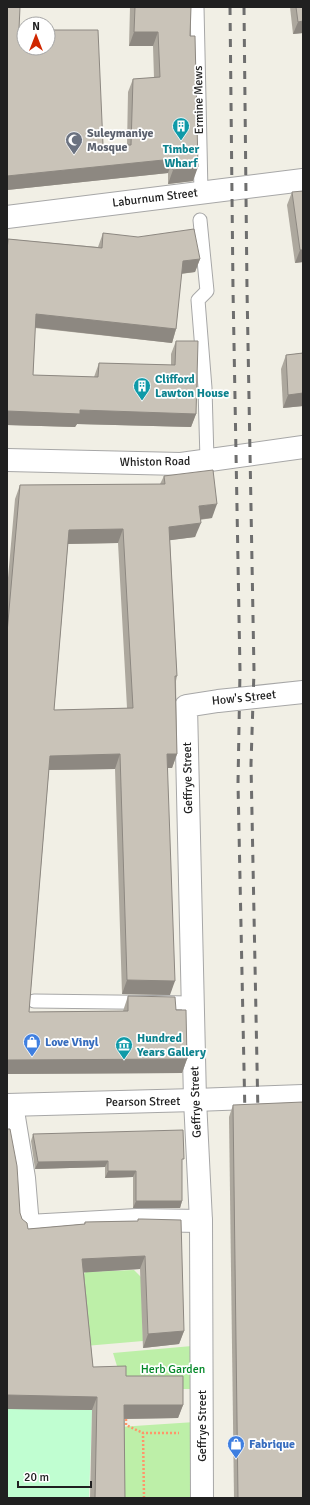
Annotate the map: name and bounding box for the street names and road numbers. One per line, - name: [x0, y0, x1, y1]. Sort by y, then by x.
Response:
- street label: Ermine Mews: [191, 66, 207, 134]
- street label: Laburnum Street: [111, 185, 199, 211]
- street label: Whiston Road: [120, 454, 190, 470]
- street label: How's Street: [211, 687, 277, 709]
- street label: Geffrye Street: [180, 742, 196, 814]
- street label: Geffrye Street: [187, 1066, 205, 1138]
- street label: Pearson Street: [105, 1094, 181, 1110]
- street label: Geffrye Street: [195, 1390, 210, 1462]

